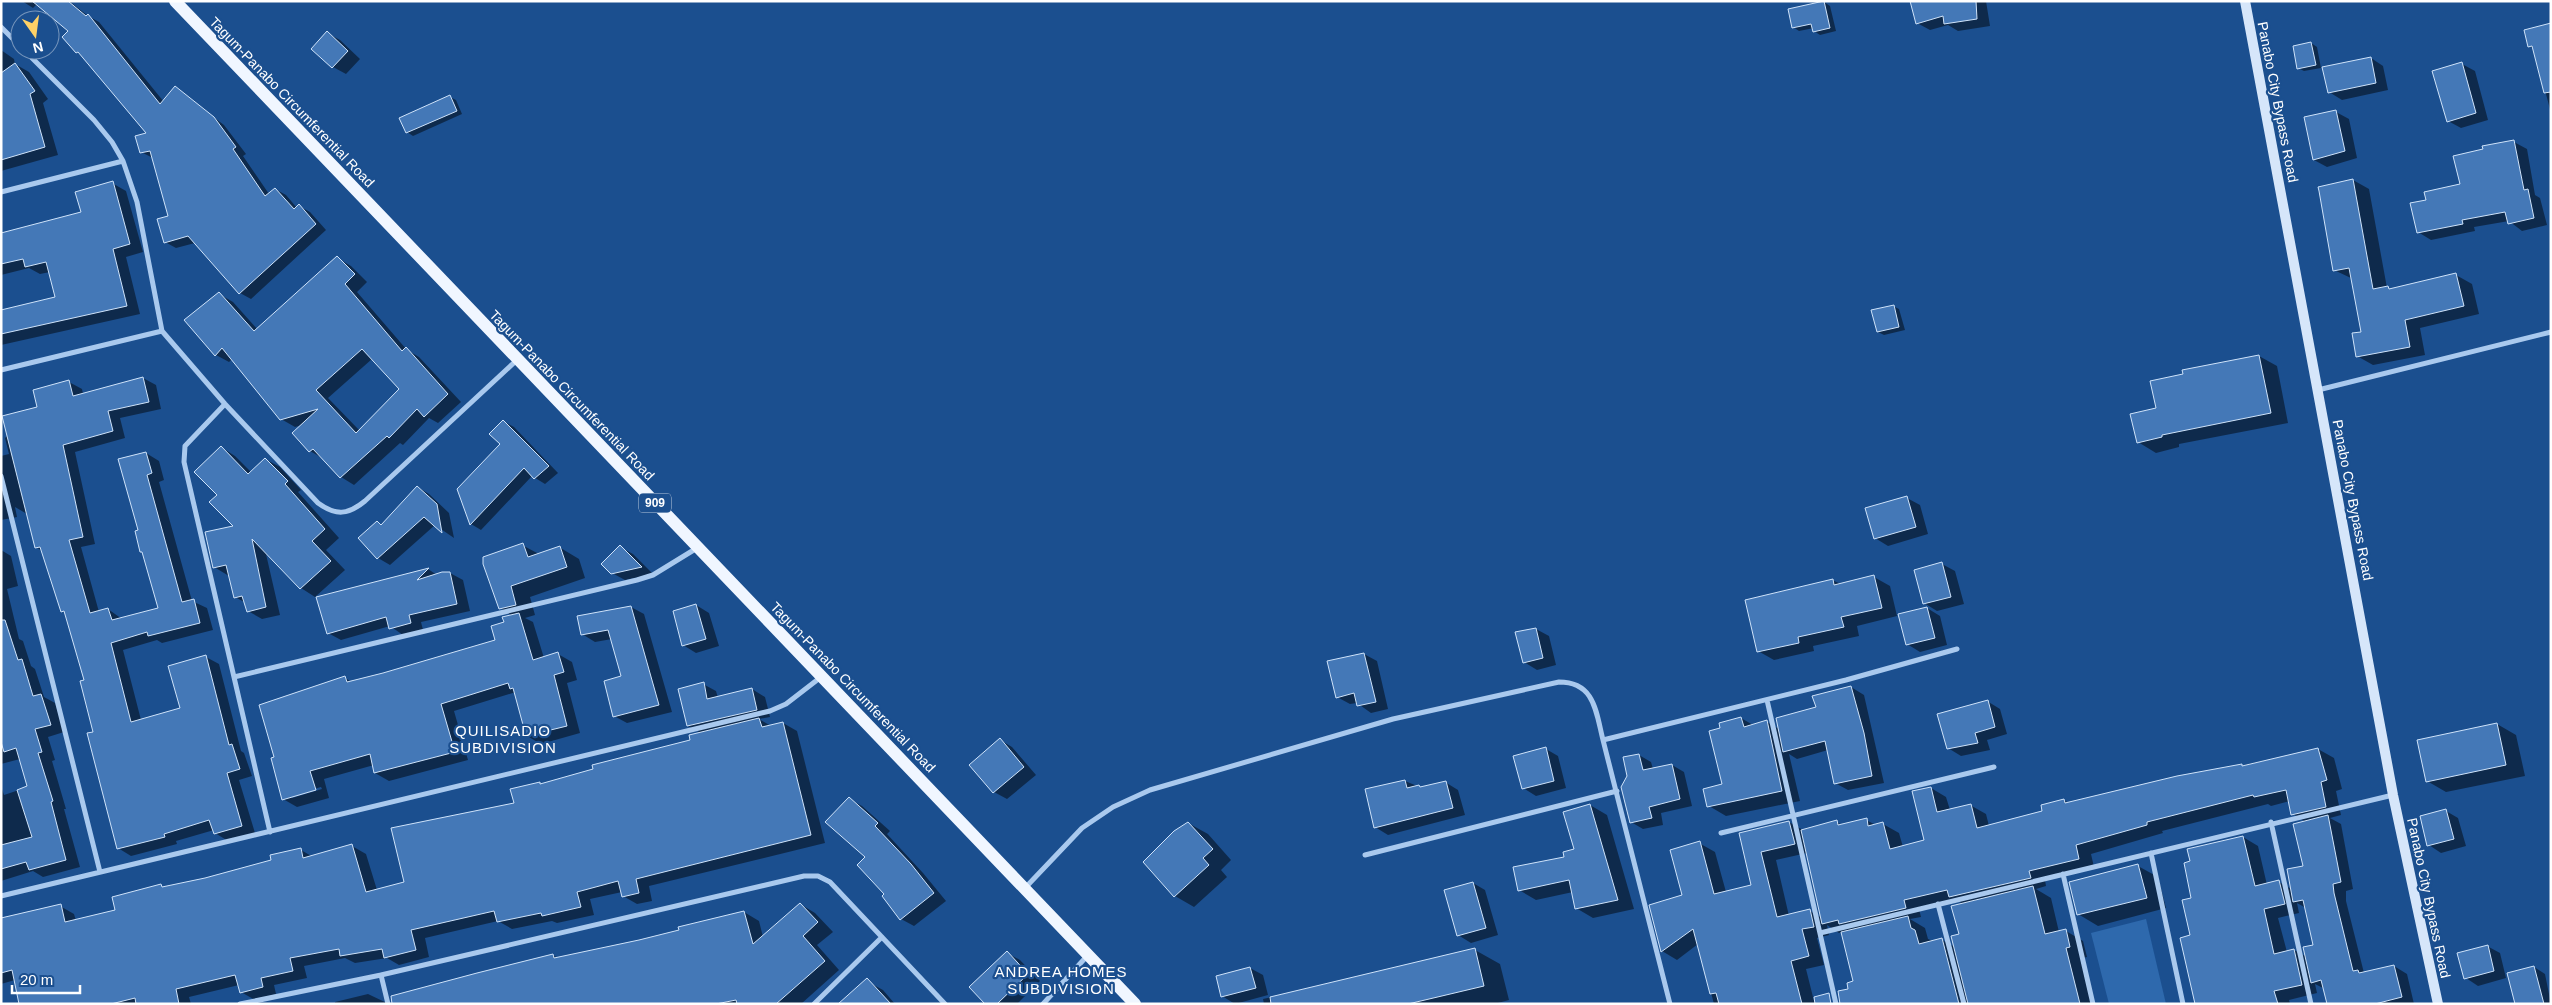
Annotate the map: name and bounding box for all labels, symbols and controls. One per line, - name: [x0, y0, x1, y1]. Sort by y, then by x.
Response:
- north arrow: [10, 10, 60, 60]
- street label: Tagum-Panabo Circumferential Road: [206, 14, 378, 190]
- street label: Panabo City Bypass Road: [2255, 20, 2301, 184]
- text: N: [31, 39, 45, 57]
- street label: Tagum-Panabo Circumferential Road: [486, 307, 658, 483]
- street label: Panabo City Bypass Road: [2330, 418, 2376, 582]
- road number: 909: [639, 493, 671, 512]
- street label: Tagum-Panabo Circumferential Road: [767, 599, 939, 775]
- district label: QUILISADIO SUBDIVISION: [449, 722, 557, 756]
- street label: Panabo City Bypass Road: [2404, 816, 2454, 980]
- scale bar: [12, 962, 80, 994]
- district label: ANDREA HOMES SUBDIVISION: [995, 963, 1127, 997]
- text: 20 m: [20, 971, 53, 988]

